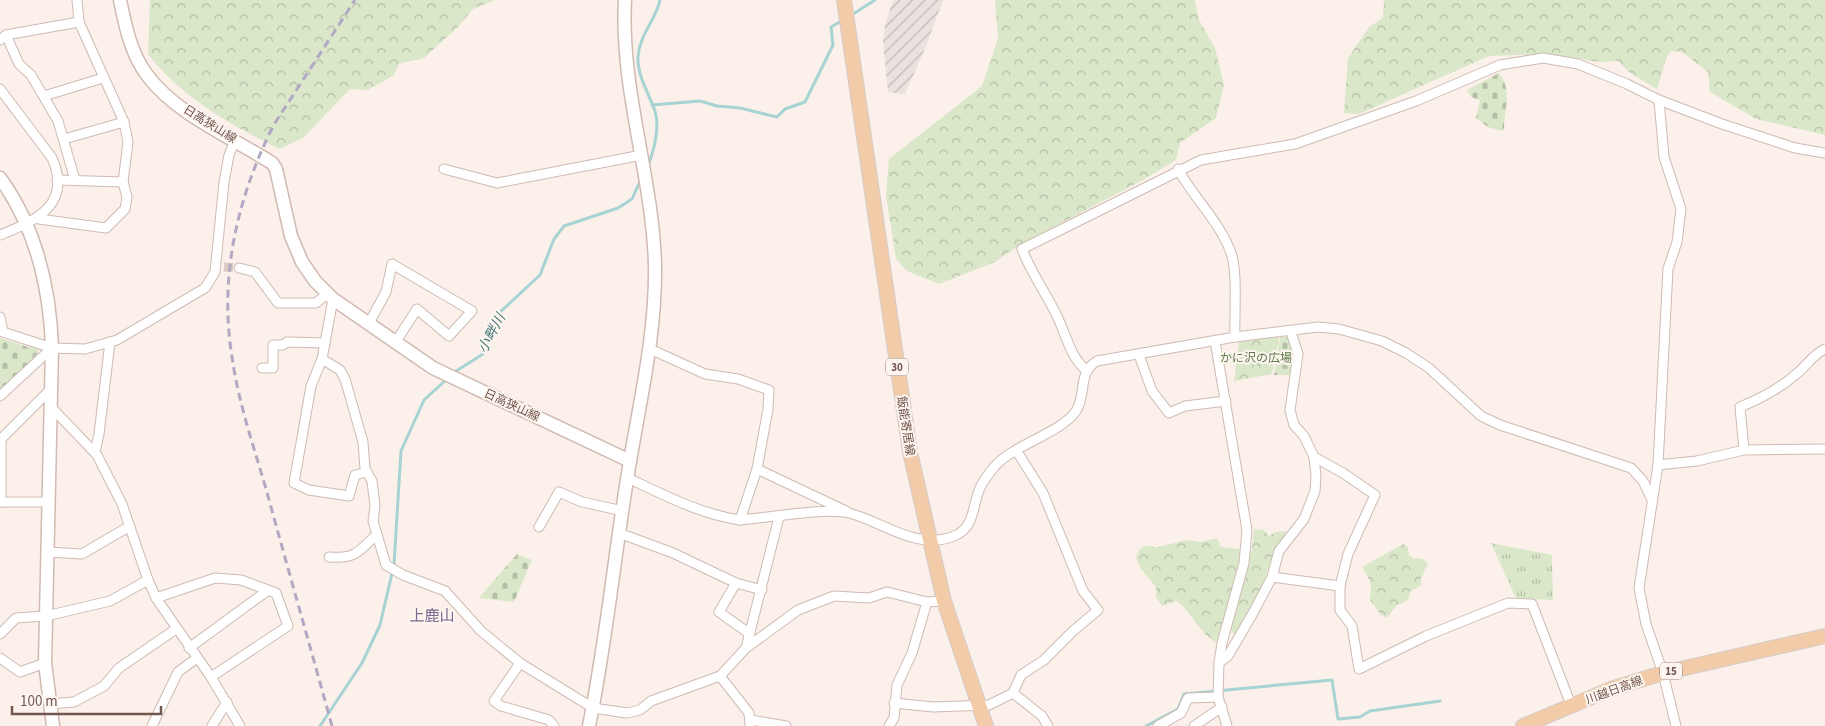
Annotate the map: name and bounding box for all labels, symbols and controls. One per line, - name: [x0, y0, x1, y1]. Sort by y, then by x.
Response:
- street label: 日高狭山線: [180, 101, 240, 148]
- water label: 小畔川: [473, 308, 512, 357]
- park label: かに沢の広場: [1220, 350, 1292, 367]
- road number: 30: [886, 358, 908, 376]
- street label: 日高狭山線: [481, 385, 543, 426]
- street label: 飯能寄居線: [892, 395, 919, 457]
- district label: 上鹿山: [409, 606, 455, 627]
- road number: 15: [1660, 662, 1682, 679]
- street label: 川越日高線: [1583, 672, 1645, 709]
- scale bar: [12, 684, 161, 716]
- text: 100 m: [20, 691, 58, 712]

